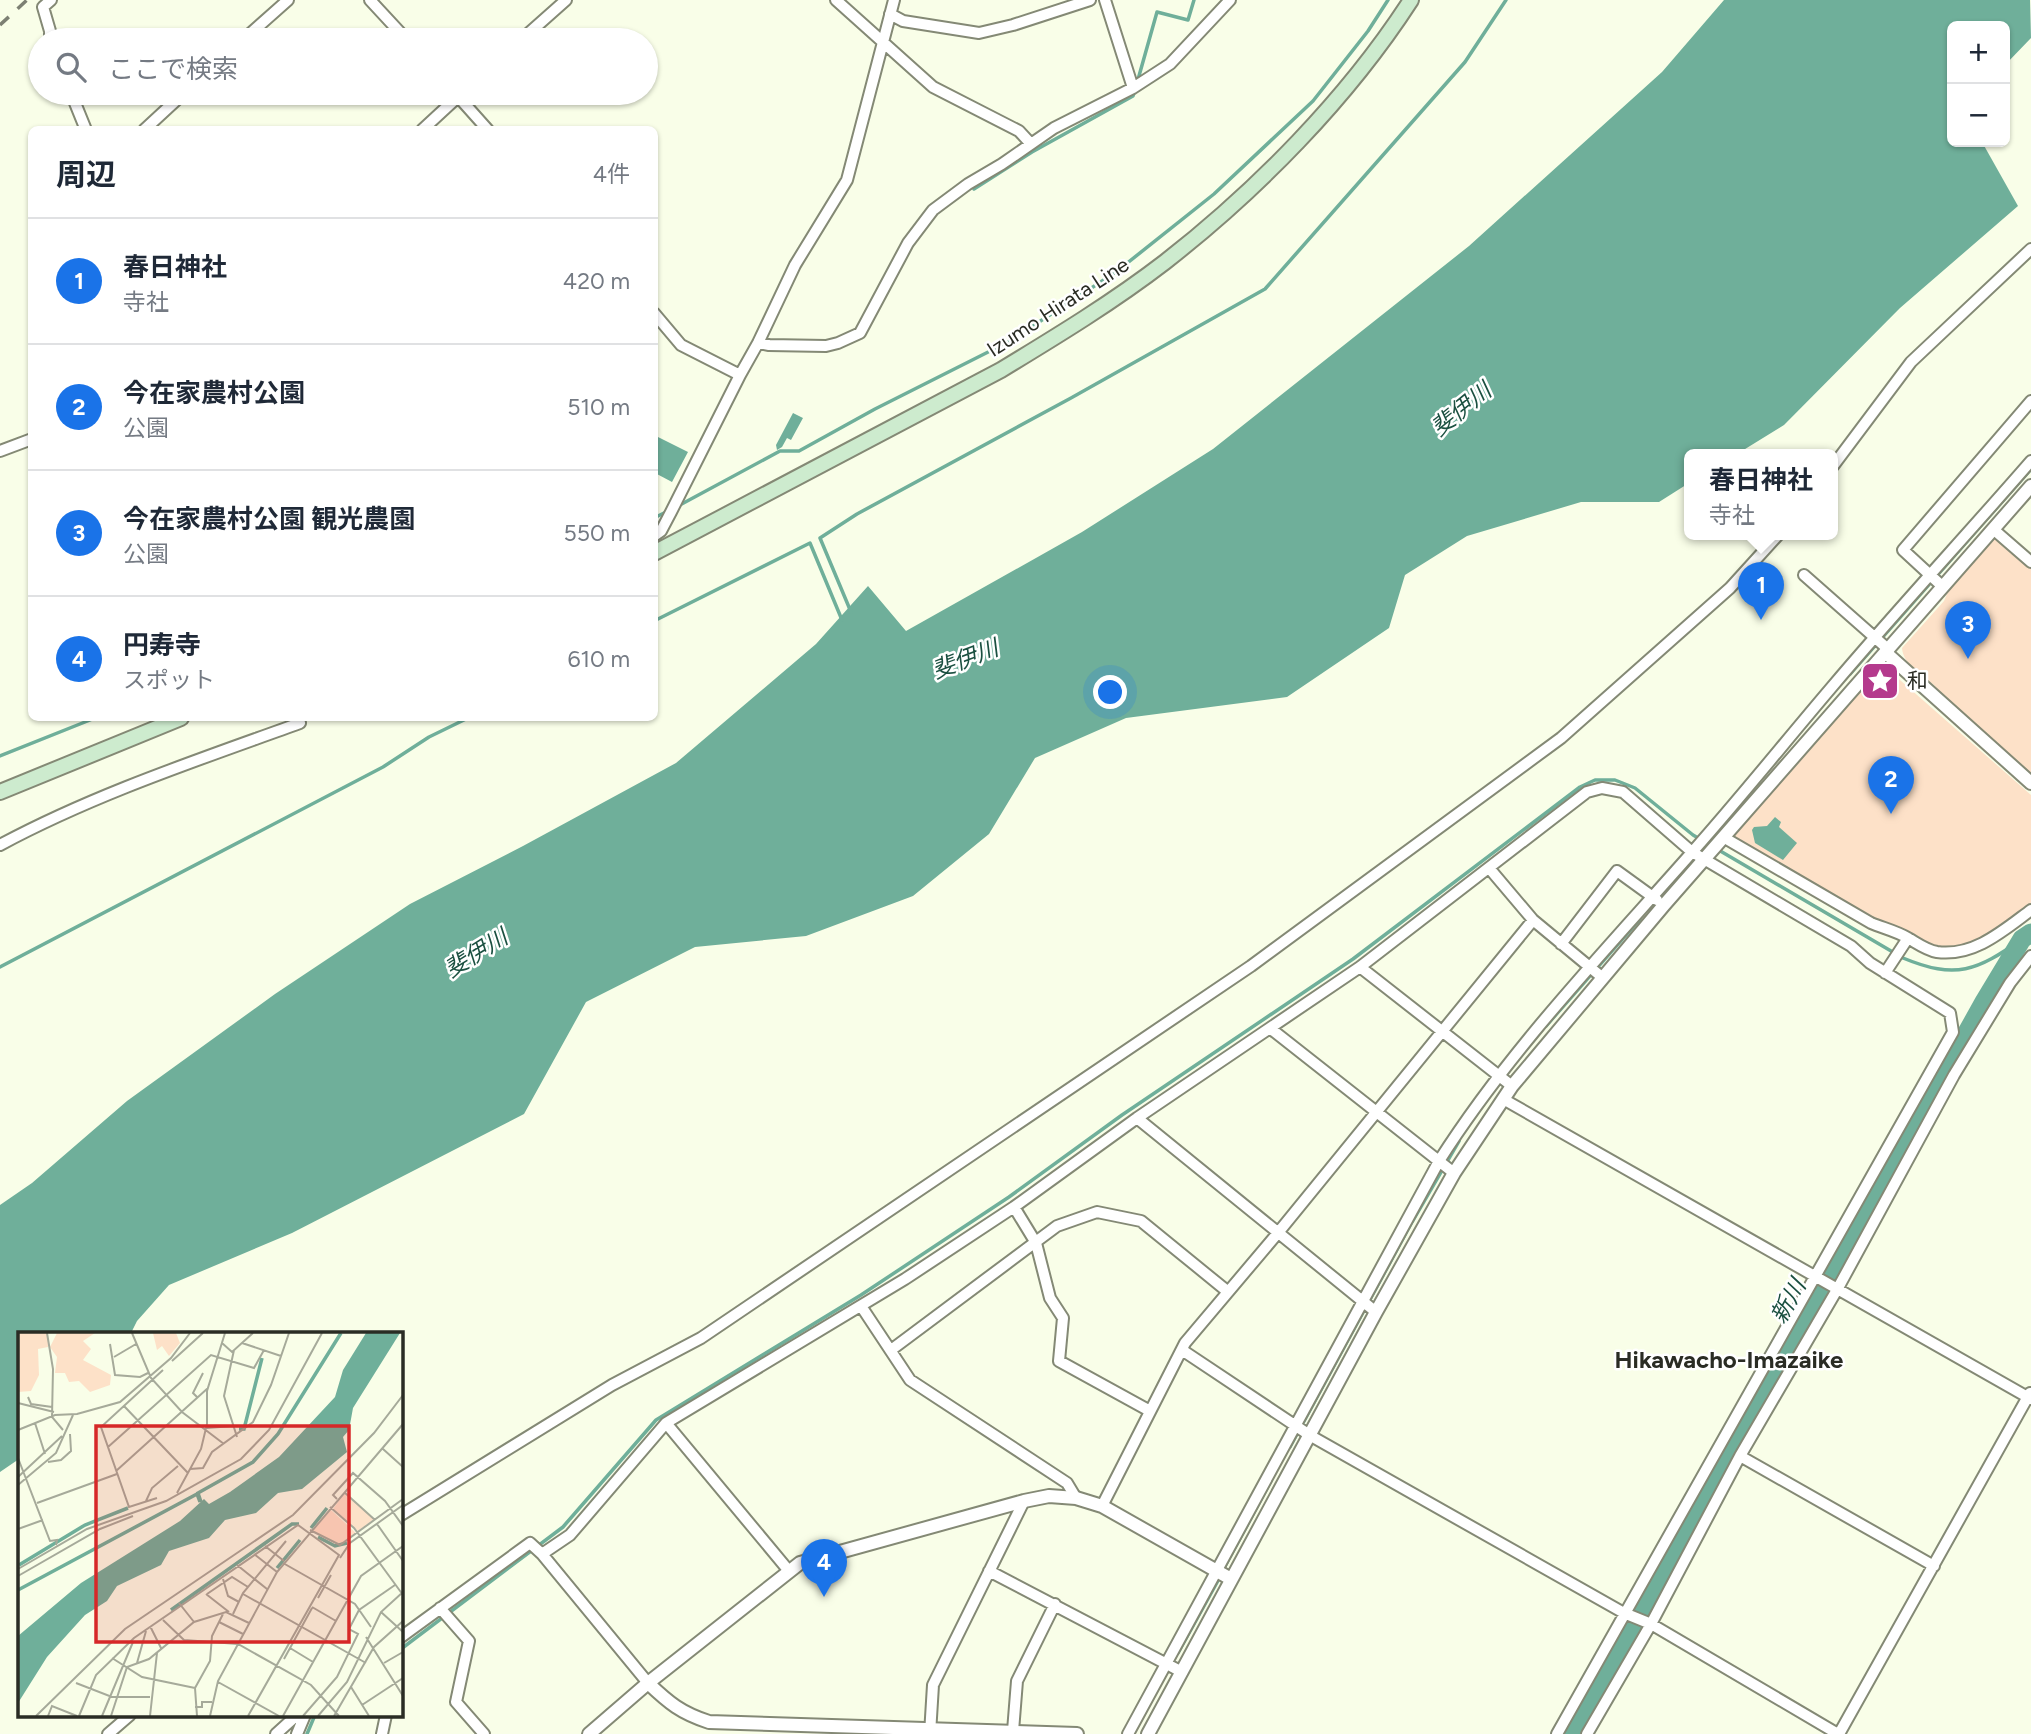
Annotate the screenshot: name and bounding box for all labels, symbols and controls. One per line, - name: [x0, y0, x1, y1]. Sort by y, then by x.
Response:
- map controls: [1947, 21, 2010, 147]
- button: +: [1947, 21, 2010, 84]
- search box: [28, 28, 658, 105]
- icon: search: [52, 48, 90, 86]
- text: ここで検索: [108, 53, 238, 85]
- button: −: [1947, 84, 2010, 147]
- text: 周辺: [56, 156, 116, 193]
- text: 4件: [593, 160, 630, 188]
- text: 春日神社: [123, 251, 227, 283]
- street label: Izumo Hirata Line: [982, 251, 1133, 362]
- text: 1: [74, 267, 84, 295]
- text: 420 m: [563, 267, 630, 295]
- text: 寺社: [123, 288, 169, 316]
- water label: 斐伊川: [1425, 375, 1499, 442]
- text: 今在家農村公園: [123, 377, 305, 409]
- text: 2: [72, 393, 86, 421]
- text: 510 m: [567, 393, 630, 421]
- text: 公園: [123, 414, 169, 442]
- popup: [1684, 449, 1838, 540]
- text: 春日神社: [1709, 464, 1813, 496]
- text: 寺社: [1709, 501, 1755, 529]
- text: 今在家農村公園 観光農園: [123, 503, 415, 535]
- text: 3: [73, 519, 85, 547]
- text: 550 m: [564, 519, 630, 547]
- text: 公園: [123, 540, 169, 568]
- pin: 1: [1738, 562, 1784, 620]
- pin: 3: [1945, 601, 1991, 659]
- text: 円寿寺: [123, 629, 201, 661]
- water label: 斐伊川: [928, 632, 1005, 684]
- text: 4: [72, 645, 86, 673]
- text: 610 m: [567, 645, 630, 673]
- place icon: 和: [1859, 660, 1901, 702]
- text: スポット: [123, 666, 215, 694]
- place label: 和: [1907, 668, 1928, 693]
- your location: [1093, 675, 1127, 709]
- pin: 2: [1868, 756, 1914, 814]
- water label: 斐伊川: [439, 921, 515, 983]
- water label: 新川: [1765, 1271, 1813, 1328]
- inset map: [18, 1332, 402, 1716]
- district label: Hikawacho-Imazaike: [1615, 1345, 1843, 1374]
- pin: 4: [801, 1539, 847, 1597]

